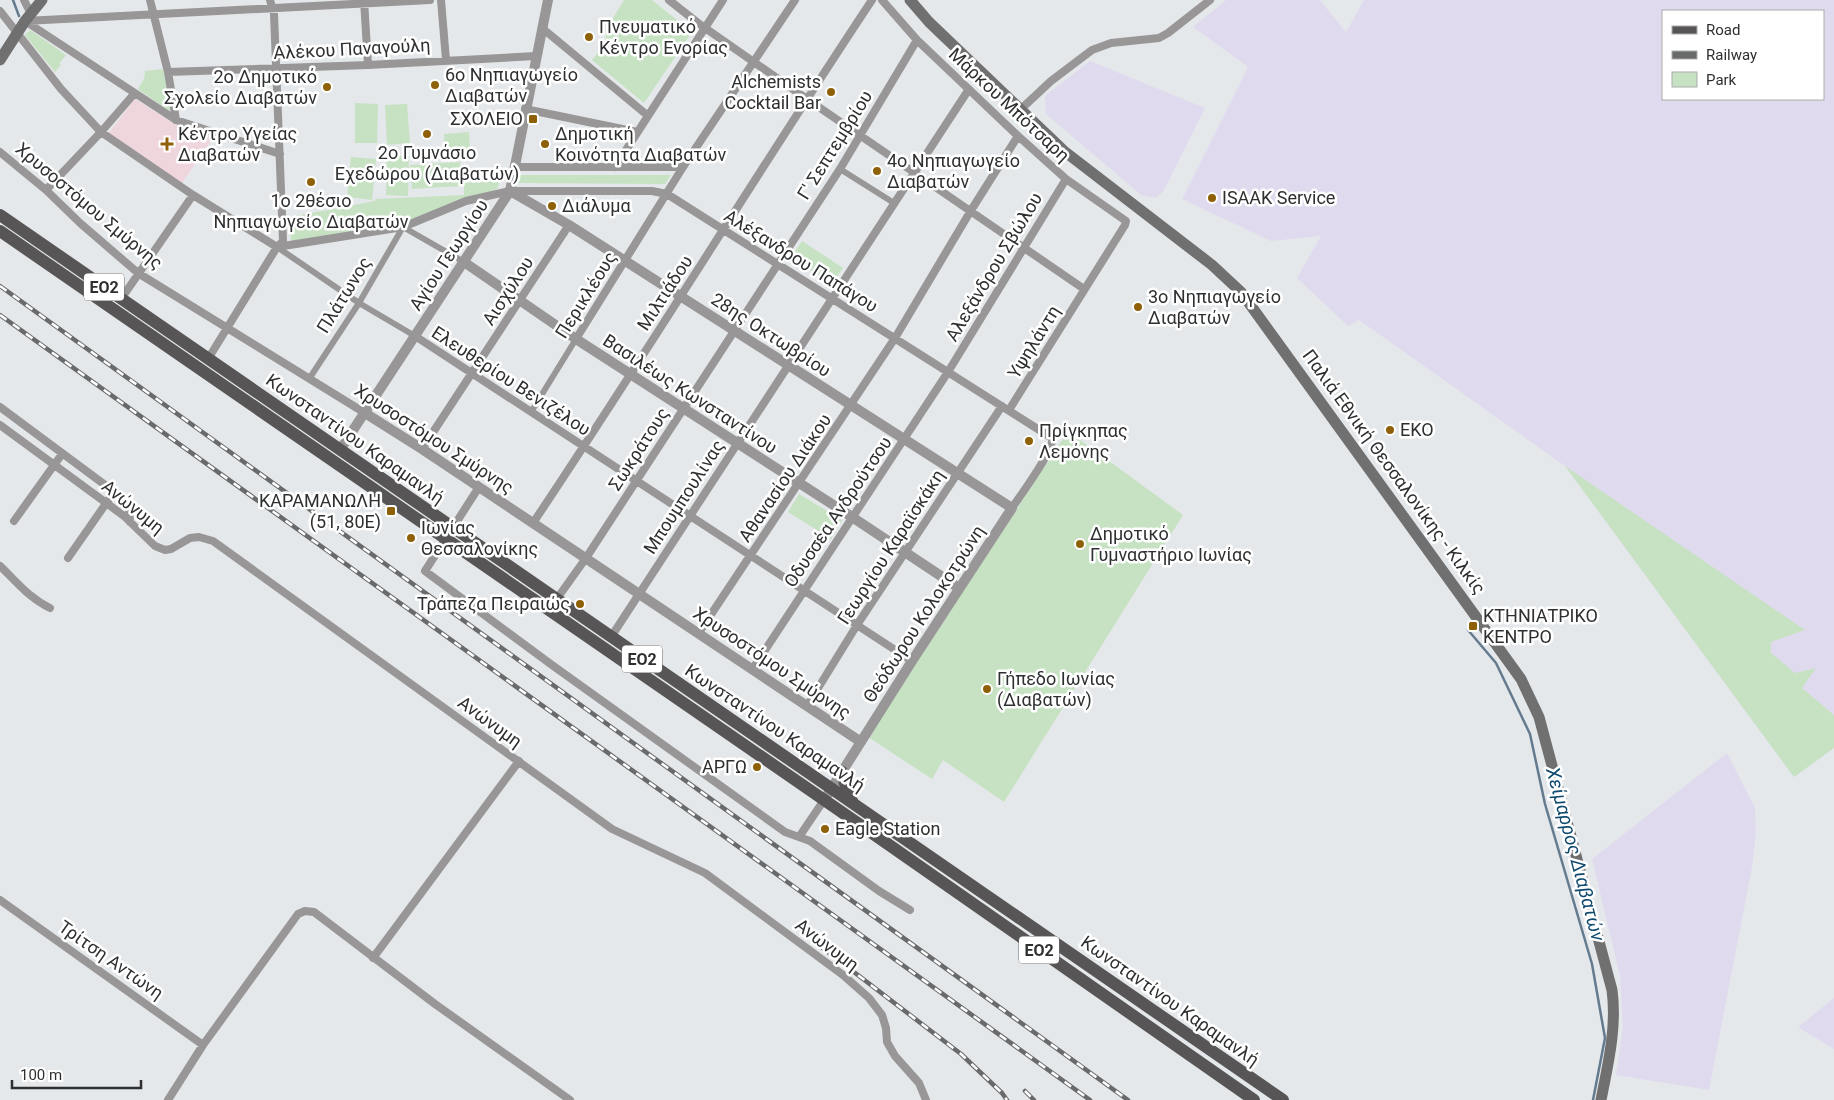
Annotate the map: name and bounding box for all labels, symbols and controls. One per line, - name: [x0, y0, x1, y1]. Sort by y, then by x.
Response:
- legend: [1662, 10, 1824, 100]
- place label: Πνευματικό Κέντρο Ενορίας: [599, 16, 728, 58]
- text: Road: [1706, 21, 1740, 39]
- marker: Πνευματικό Κέντρο Ενορίας: [583, 31, 595, 43]
- street label: Αλέκου Παναγούλη: [273, 34, 431, 63]
- street label: Μάρκου Μπότσαρη: [945, 43, 1074, 166]
- text: Railway: [1706, 46, 1757, 64]
- place label: 6ο Νηπιαγωγείο Διαβατών: [445, 64, 578, 106]
- place label: 2ο Δημοτικό Σχολείο Διαβατών: [164, 66, 317, 108]
- place label: Alchemists Cocktail Bar: [724, 71, 821, 113]
- text: Park: [1706, 71, 1737, 89]
- marker: 6ο Νηπιαγωγείο Διαβατών: [429, 79, 441, 91]
- marker: 2ο Δημοτικό Σχολείο Διαβατών: [321, 81, 333, 93]
- street label: Γ' Σεπτεμβρίου: [793, 86, 876, 203]
- marker: Alchemists Cocktail Bar: [825, 86, 837, 98]
- place label: ΣΧΟΛΕΙΟ: [450, 108, 523, 129]
- marker: ΣΧΟΛΕΙΟ: [527, 113, 539, 125]
- place label: Κέντρο Υγείας Διαβατών: [178, 123, 297, 165]
- place label: Δημοτική Κοινότητα Διαβατών: [555, 123, 727, 165]
- marker: 2ο Γυμνάσιο Εχεδώρου (Διαβατών): [421, 128, 433, 140]
- marker: Κέντρο Υγείας Διαβατών: [160, 137, 174, 151]
- street label: Χρυσοστόμου Σμύρνης: [12, 138, 167, 273]
- marker: Δημοτική Κοινότητα Διαβατών: [539, 138, 551, 150]
- place label: 2ο Γυμνάσιο Εχεδώρου (Διαβατών): [335, 142, 519, 185]
- place label: 4ο Νηπιαγωγείο Διαβατών: [887, 150, 1020, 192]
- marker: 4ο Νηπιαγωγείο Διαβατών: [871, 165, 883, 177]
- marker: 1ο 2θέσιο Νηπιαγωγείο Διαβατών: [305, 176, 317, 188]
- place label: ISAAK Service: [1222, 187, 1335, 208]
- street label: Αλεξάνδρου Σβώλου: [941, 189, 1046, 345]
- place label: 1ο 2θέσιο Νηπιαγωγείο Διαβατών: [213, 190, 409, 232]
- marker: ISAAK Service: [1206, 192, 1218, 204]
- street label: Αγίου Γεωργίου: [405, 195, 492, 314]
- place label: Διάλυμα: [562, 195, 631, 216]
- marker: Διάλυμα: [546, 200, 558, 212]
- street label: Αλέξανδρου Παπάγου: [721, 205, 882, 316]
- street label: Περικλέους: [551, 248, 620, 342]
- street label: Μιλτιάδου: [633, 251, 697, 334]
- street label: Πλάτωνος: [312, 253, 375, 337]
- street label: Αισχύλου: [478, 253, 537, 329]
- road number: ΕΟ2: [84, 274, 124, 300]
- place label: 3ο Νηπιαγωγείο Διαβατών: [1148, 286, 1281, 328]
- street label: 28ης Οκτωβρίου: [708, 288, 835, 381]
- street label: Υψηλάντη: [1003, 301, 1064, 382]
- marker: 3ο Νηπιαγωγείο Διαβατών: [1132, 301, 1144, 313]
- street label: Ελευθερίου Βενιζέλου: [428, 321, 595, 440]
- street label: Βασιλέως Κωνσταντίνου: [599, 329, 781, 458]
- street label: Παλιά Εθνική Θεσσαλονίκης - Κιλκίς: [1299, 345, 1490, 598]
- street label: Κωνσταντίνου Καραμανλή: [262, 369, 448, 508]
- street label: Χρυσοστόμου Σμύρνης: [351, 379, 518, 498]
- street label: Σωκράτους: [604, 403, 673, 494]
- street label: Αθανασίου Διάκου: [734, 410, 835, 546]
- place label: EKO: [1400, 419, 1434, 440]
- place label: Πρίγκηπας Λεμόνης: [1039, 420, 1128, 462]
- marker: EKO: [1384, 424, 1396, 436]
- street label: Οδυσσέα Ανδρούτσου: [779, 432, 896, 591]
- marker: Πρίγκηπας Λεμόνης: [1023, 435, 1035, 447]
- street label: Μπουμπουλίνας: [639, 436, 728, 558]
- street label: Γεωργίου Καραϊσκάκη: [833, 466, 948, 628]
- street label: Ανώνυμη: [98, 475, 169, 538]
- place label: ΚΑΡΑΜΑΝΩΛΗ (51, 80Ε): [259, 490, 381, 533]
- marker: ΚΑΡΑΜΑΝΩΛΗ (51, 80Ε): [385, 505, 397, 517]
- place label: Ιωνίας Θεσσαλονίκης: [421, 517, 538, 559]
- street label: Θεόδωρου Κολοκοτρώνη: [858, 521, 989, 706]
- place label: Δημοτικό Γυμναστήριο Ιωνίας: [1090, 523, 1252, 565]
- marker: Ιωνίας Θεσσαλονίκης: [405, 532, 417, 544]
- marker: Δημοτικό Γυμναστήριο Ιωνίας: [1074, 538, 1086, 550]
- place label: Τράπεζα Πειραιώς: [417, 593, 570, 614]
- marker: Τράπεζα Πειραιώς: [574, 598, 586, 610]
- street label: Χρυσοστόμου Σμύρνης: [690, 602, 855, 723]
- place label: ΚΤΗΝΙΑΤΡΙΚΟ ΚΕΝΤΡΟ: [1483, 605, 1598, 647]
- marker: ΚΤΗΝΙΑΤΡΙΚΟ ΚΕΝΤΡΟ: [1467, 620, 1479, 632]
- road number: ΕΟ2: [622, 646, 662, 672]
- street label: Κωνσταντίνου Καραμανλή: [681, 660, 869, 796]
- place label: Γήπεδο Ιωνίας (Διαβατών): [997, 668, 1115, 711]
- marker: Γήπεδο Ιωνίας (Διαβατών): [981, 683, 993, 695]
- street label: Ανώνυμη: [454, 691, 526, 752]
- place label: ΑΡΓΩ: [702, 756, 747, 777]
- marker: ΑΡΓΩ: [751, 761, 763, 773]
- water label: Χείμαρρος Διαβατών: [1541, 764, 1610, 944]
- place label: Eagle Station: [835, 818, 940, 839]
- marker: Eagle Station: [819, 823, 831, 835]
- street label: Ανώνυμη: [792, 914, 863, 975]
- street label: Τρίτση Αντώνη: [55, 916, 168, 1003]
- street label: Κωνσταντίνου Καραμανλή: [1077, 931, 1263, 1070]
- road number: ΕΟ2: [1019, 936, 1059, 964]
- scale bar: [12, 1058, 141, 1090]
- text: 100 m: [20, 1066, 62, 1084]

